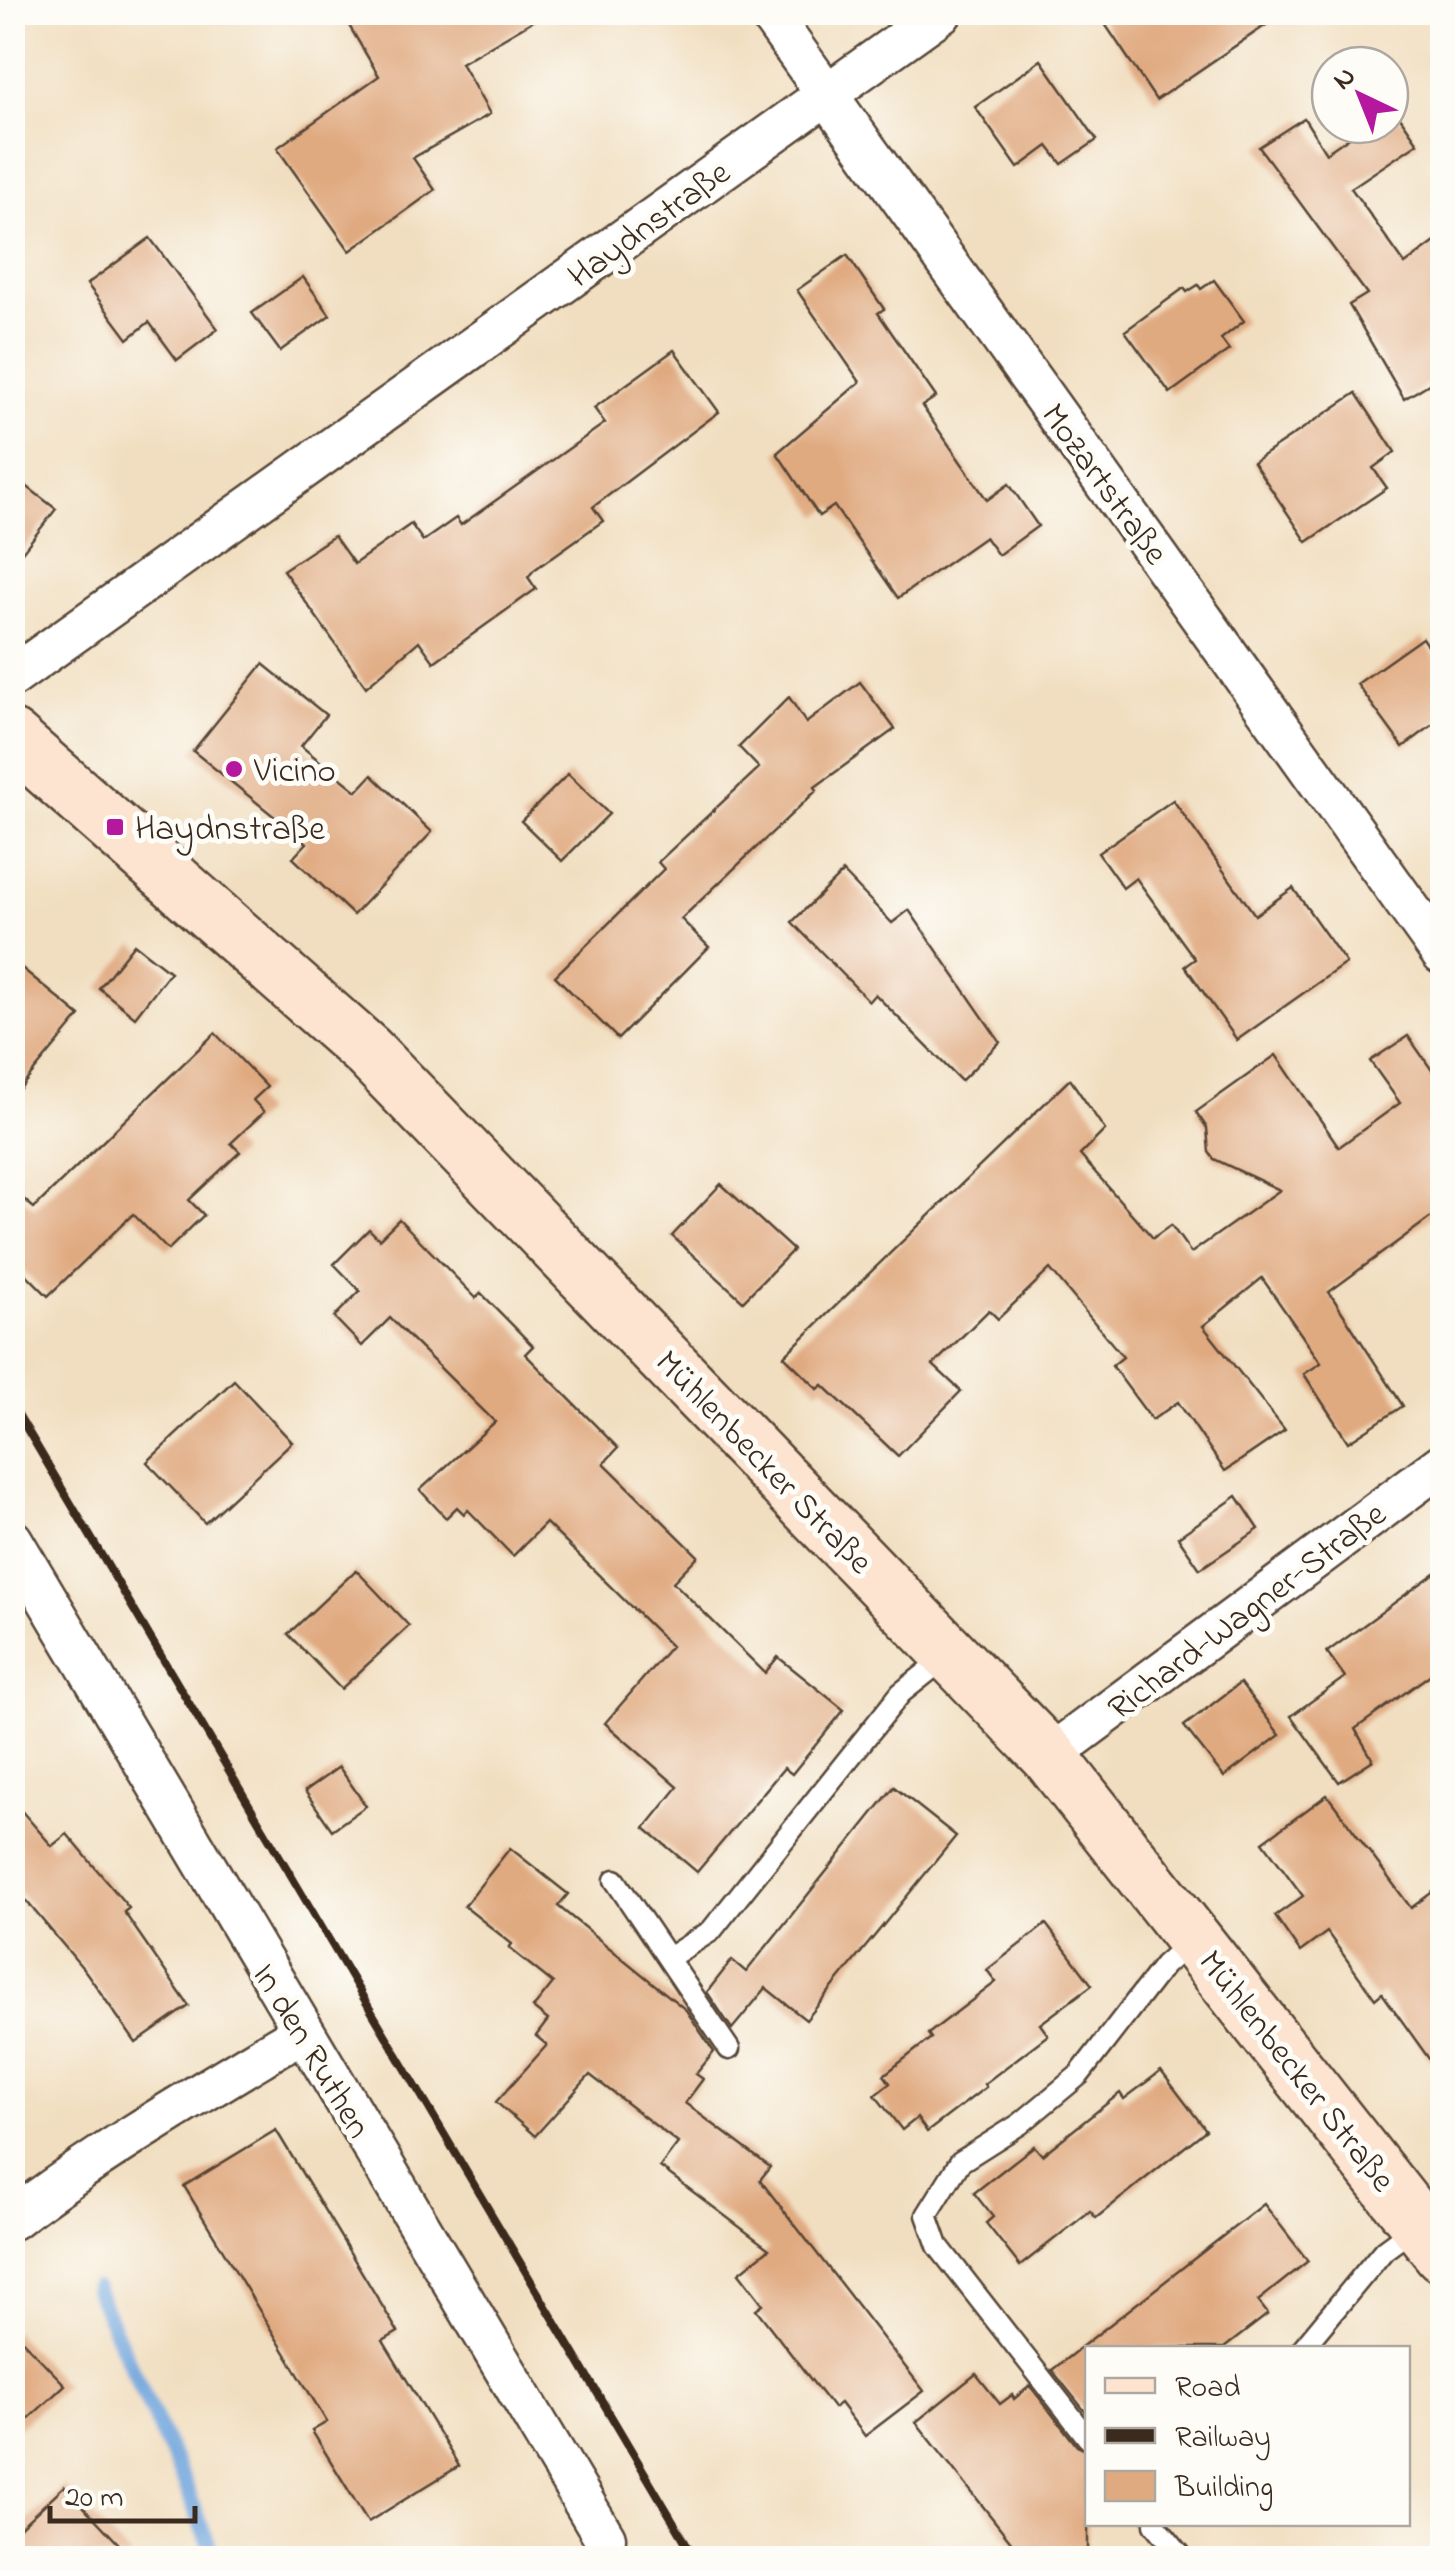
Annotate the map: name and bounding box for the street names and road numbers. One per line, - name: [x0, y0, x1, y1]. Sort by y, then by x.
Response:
- street label: Haydnstraße: [558, 149, 742, 302]
- street label: Mozartstraße: [1027, 394, 1180, 577]
- street label: Mühlenbecker Straße: [642, 1340, 883, 1587]
- street label: Richard-Wagner-Straße: [1098, 1491, 1398, 1735]
- street label: Mühlenbecker Straße: [1184, 1940, 1406, 2204]
- street label: In den Ruthen: [238, 1955, 382, 2149]

